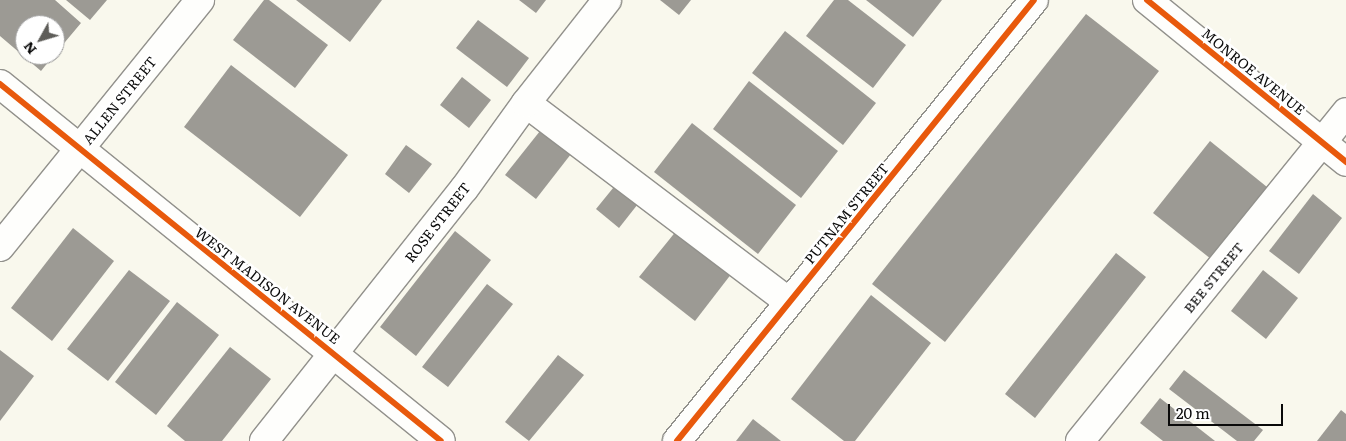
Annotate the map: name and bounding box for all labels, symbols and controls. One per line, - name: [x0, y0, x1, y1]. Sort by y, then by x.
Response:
- north arrow: [15, 15, 65, 65]
- street label: MONROE AVENUE: [1199, 24, 1309, 118]
- text: N: [18, 38, 41, 60]
- street label: ALLEN STREET: [79, 53, 159, 147]
- street label: PUTNAM STREET: [800, 159, 892, 267]
- street label: ROSE STREET: [401, 179, 473, 265]
- street label: WEST MADISON AVENUE: [192, 223, 344, 347]
- street label: BEE STREET: [1179, 238, 1247, 316]
- scale bar: [1171, 394, 1286, 426]
- text: 20 m: [1176, 401, 1210, 424]

